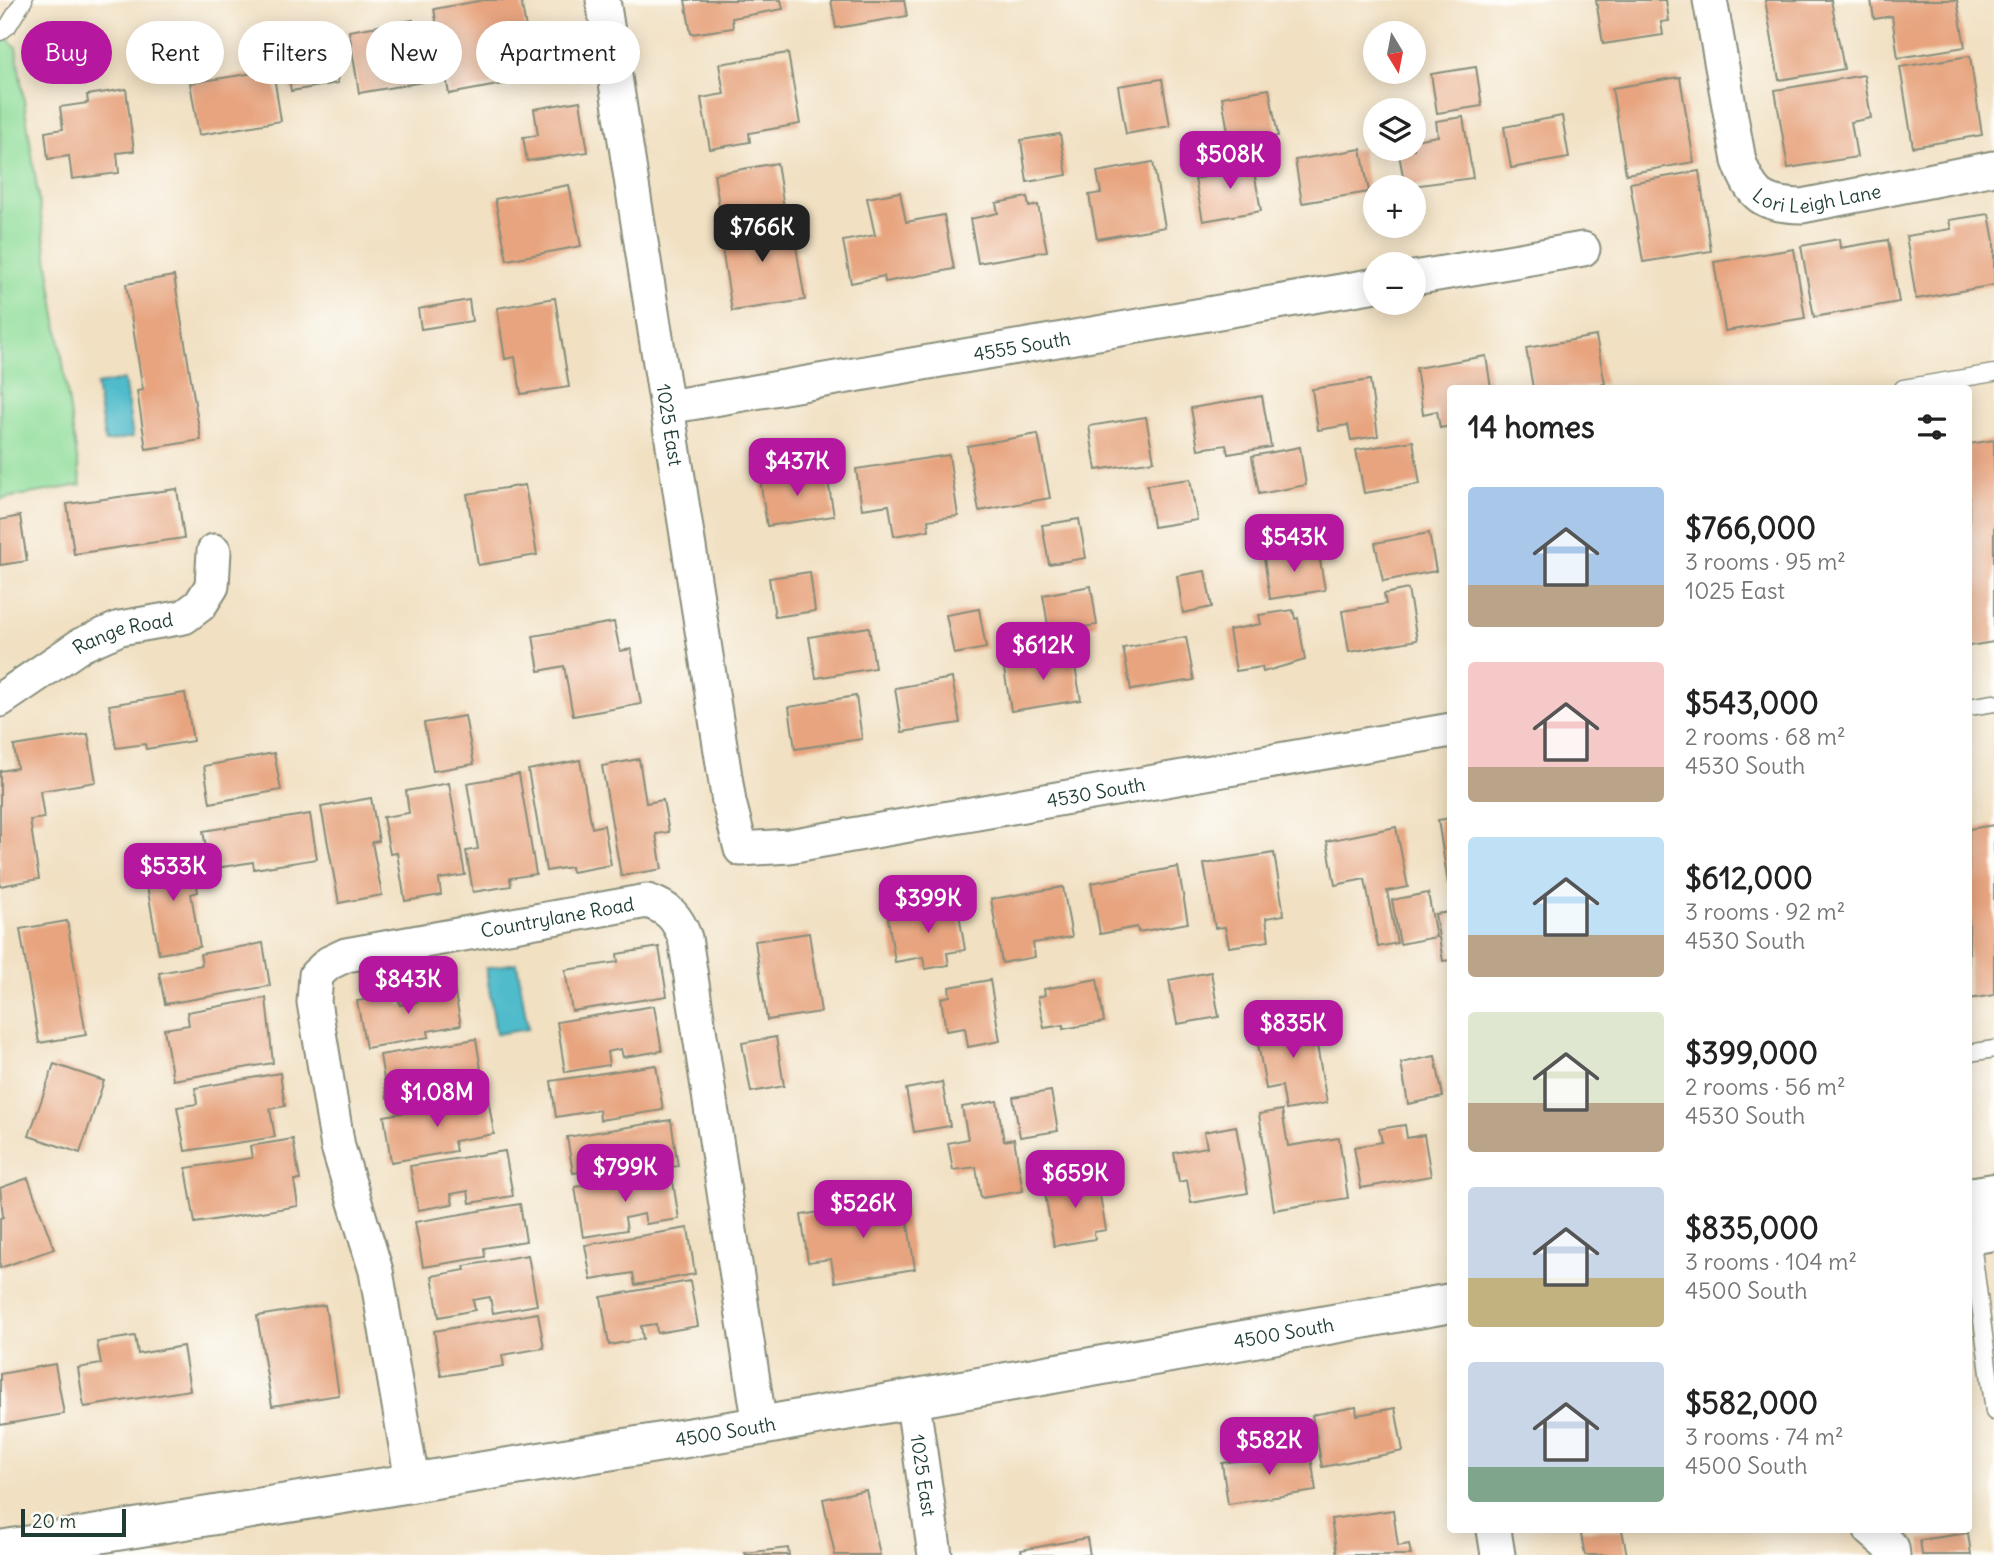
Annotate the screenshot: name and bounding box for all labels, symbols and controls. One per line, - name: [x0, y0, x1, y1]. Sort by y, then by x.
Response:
- chip: Buy: [21, 21, 112, 84]
- chip: Rent: [126, 21, 224, 84]
- chip: Filters: [238, 21, 352, 84]
- chip: New: [366, 21, 462, 84]
- chip: Apartment: [476, 21, 640, 84]
- north arrow: [1363, 21, 1426, 84]
- map controls: [1363, 21, 1426, 315]
- button: layers: [1363, 98, 1426, 161]
- pin: $508K: [1181, 132, 1279, 191]
- text: $508K: [1196, 139, 1264, 168]
- button: +: [1363, 175, 1426, 238]
- street label: Lori Leigh Lane: [1748, 179, 1883, 218]
- pin: $766K: [713, 204, 811, 264]
- text: $766K: [730, 212, 794, 241]
- button: −: [1363, 252, 1426, 315]
- street label: 4555 South: [971, 326, 1072, 366]
- street label: 1025 East: [651, 382, 688, 468]
- text: 14 homes: [1468, 408, 1595, 446]
- icon: filters: [1913, 408, 1951, 446]
- pin: $437K: [748, 438, 846, 498]
- text: $437K: [765, 446, 829, 475]
- text: $766,000: [1685, 509, 1816, 547]
- pin: $543K: [1245, 514, 1343, 574]
- icon: home: [1524, 515, 1608, 599]
- text: $543K: [1261, 522, 1327, 551]
- text: 3 rooms · 95 m²: [1685, 547, 1846, 576]
- text: 1025 East: [1685, 576, 1785, 605]
- street label: Range Road: [68, 607, 175, 659]
- pin: $612K: [994, 622, 1092, 682]
- text: $612K: [1012, 630, 1074, 659]
- text: $543,000: [1685, 684, 1819, 722]
- icon: home: [1524, 690, 1608, 774]
- text: 2 rooms · 68 m²: [1685, 722, 1846, 751]
- text: 4530 South: [1685, 751, 1805, 780]
- street label: 4530 South: [1045, 772, 1147, 813]
- pin: $533K: [124, 844, 222, 903]
- text: $533K: [140, 851, 206, 880]
- text: $612,000: [1685, 859, 1813, 897]
- icon: home: [1524, 865, 1608, 949]
- pin: $399K: [879, 876, 977, 935]
- text: $399K: [895, 883, 961, 912]
- street label: Countrylane Road: [479, 892, 636, 943]
- text: 3 rooms · 92 m²: [1685, 897, 1845, 926]
- text: 4530 South: [1685, 926, 1805, 955]
- pin: $843K: [359, 956, 457, 1016]
- text: $843K: [375, 964, 441, 993]
- pin: $835K: [1244, 1000, 1342, 1060]
- text: $835K: [1260, 1008, 1326, 1037]
- text: $399,000: [1685, 1034, 1818, 1072]
- icon: home: [1524, 1040, 1608, 1124]
- pin: $1.08M: [380, 1070, 494, 1129]
- text: 2 rooms · 56 m²: [1685, 1072, 1846, 1101]
- text: $1.08M: [400, 1077, 474, 1106]
- text: 4530 South: [1685, 1101, 1805, 1130]
- pin: $799K: [576, 1144, 674, 1204]
- pin: $659K: [1026, 1150, 1124, 1210]
- text: $799K: [593, 1152, 657, 1181]
- text: $659K: [1042, 1158, 1108, 1187]
- pin: $526K: [814, 1180, 912, 1240]
- text: $526K: [830, 1188, 896, 1217]
- text: $835,000: [1685, 1209, 1819, 1247]
- icon: home: [1524, 1215, 1608, 1299]
- text: 3 rooms · 104 m²: [1685, 1247, 1857, 1276]
- text: 4500 South: [1685, 1276, 1807, 1305]
- street label: 4500 South: [1232, 1312, 1336, 1353]
- text: $582,000: [1685, 1384, 1818, 1422]
- icon: home: [1524, 1390, 1608, 1474]
- street label: 4500 South: [674, 1411, 777, 1452]
- pin: $582K: [1220, 1418, 1318, 1477]
- text: 3 rooms · 74 m²: [1685, 1422, 1844, 1451]
- text: $582K: [1236, 1425, 1302, 1454]
- street label: 1025 East: [906, 1432, 941, 1518]
- text: 4500 South: [1685, 1451, 1807, 1480]
- scale bar: [21, 1506, 126, 1538]
- text: 20 m: [32, 1509, 76, 1533]

